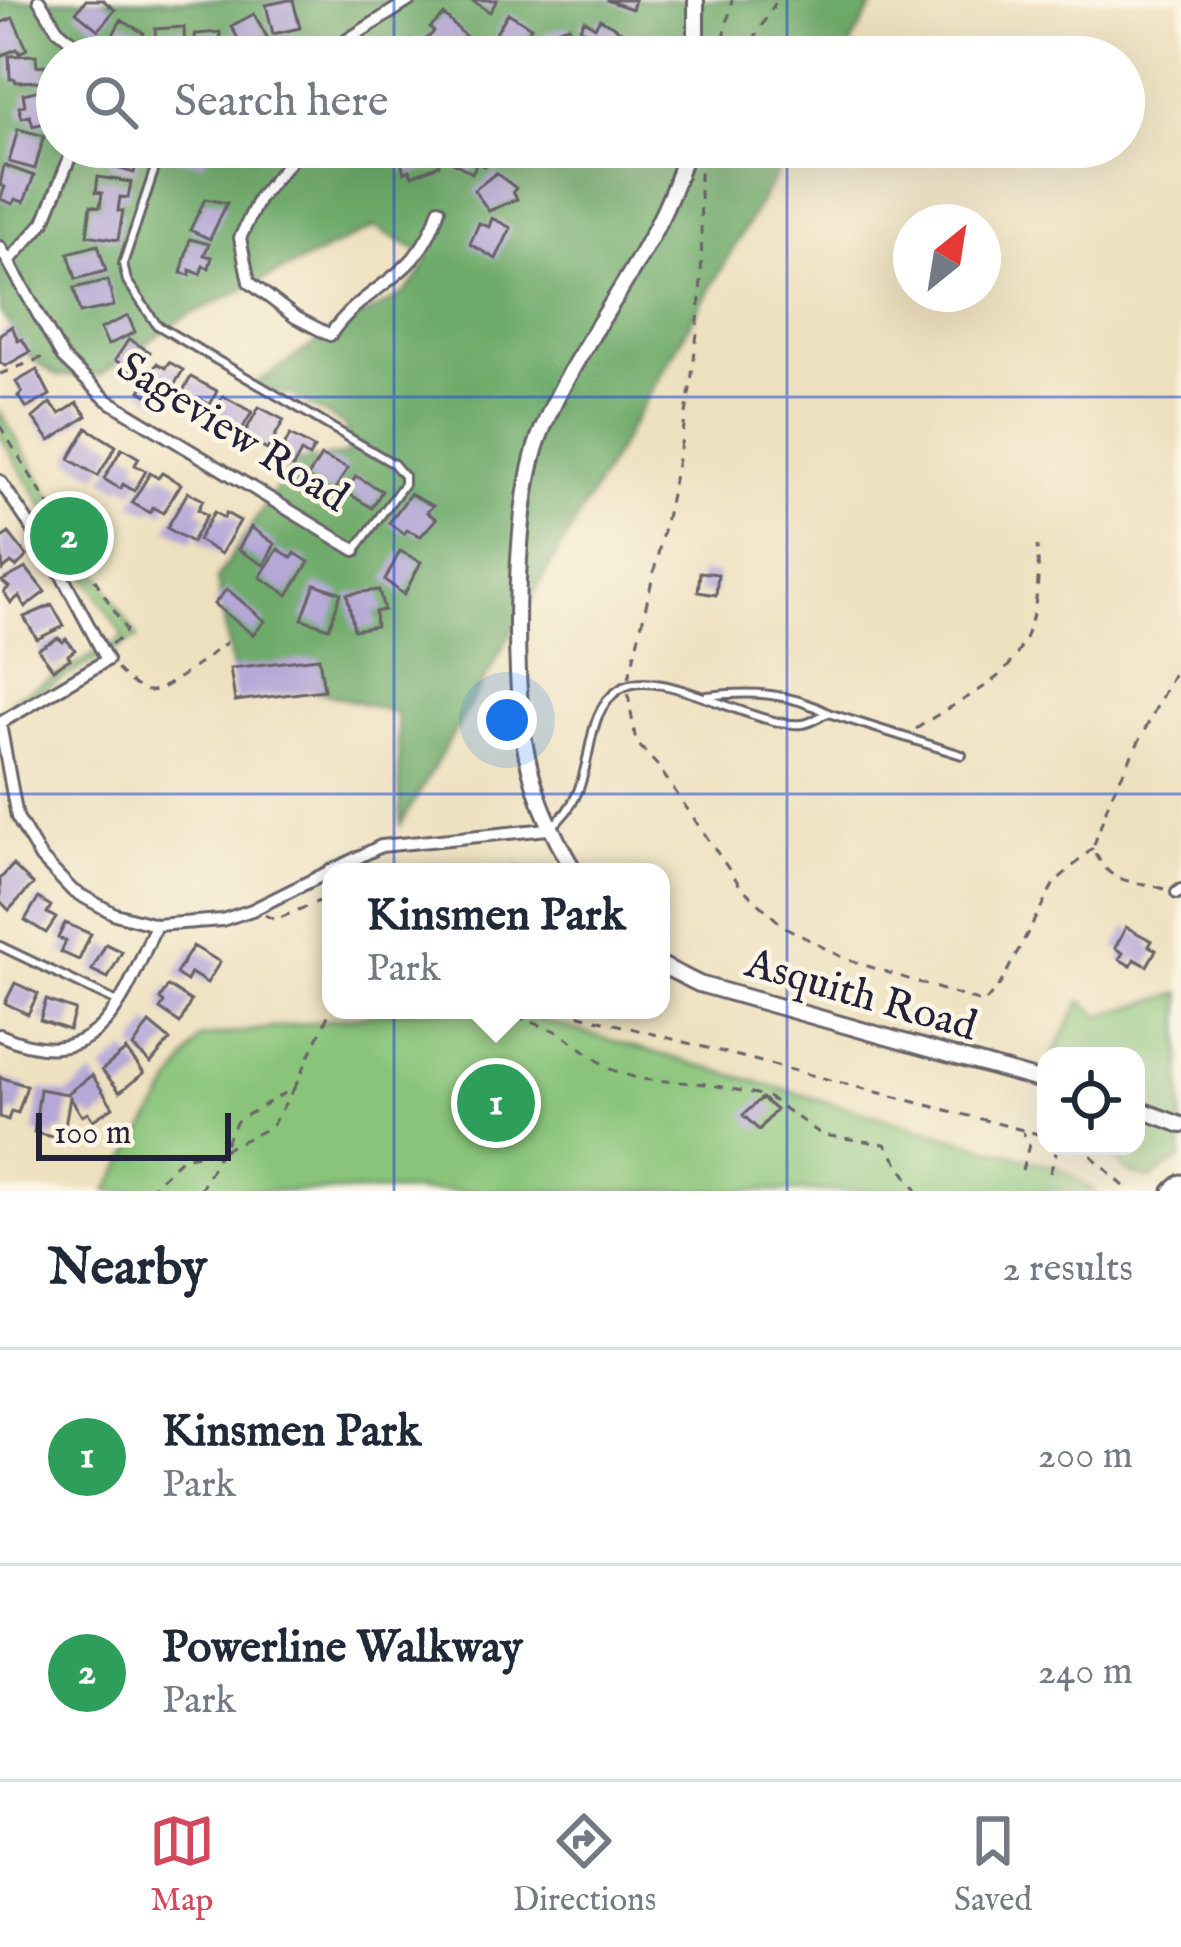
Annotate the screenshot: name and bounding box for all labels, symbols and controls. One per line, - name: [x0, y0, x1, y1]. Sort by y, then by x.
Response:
- search box: [36, 36, 1145, 168]
- icon: search: [78, 69, 144, 135]
- text: Search here: [174, 74, 388, 131]
- north arrow: [893, 204, 1001, 312]
- street label: Sageview Road: [107, 341, 358, 525]
- pin: 2: [30, 491, 108, 581]
- your location: [477, 690, 537, 750]
- popup: [322, 863, 670, 1019]
- text: Kinsmen Park: [366, 888, 626, 945]
- street label: Asquith Road: [738, 937, 983, 1054]
- text: Park: [366, 945, 441, 994]
- map controls: [1037, 1047, 1145, 1155]
- button: locate: [1037, 1047, 1145, 1155]
- pin: 1: [457, 1058, 535, 1148]
- scale bar: [36, 1107, 231, 1160]
- text: 100 m: [54, 1113, 131, 1155]
- text: Nearby: [48, 1237, 207, 1302]
- text: 2 results: [1002, 1245, 1133, 1294]
- text: Kinsmen Park: [162, 1404, 421, 1461]
- text: 1: [80, 1432, 94, 1481]
- text: 200 m: [1038, 1432, 1133, 1481]
- text: Park: [162, 1461, 236, 1510]
- text: Powerline Walkway: [162, 1620, 523, 1677]
- text: 2: [78, 1648, 96, 1697]
- text: 240 m: [1038, 1648, 1133, 1697]
- text: Park: [162, 1677, 236, 1726]
- tab: Map: [149, 1808, 215, 1922]
- tab: Directions: [513, 1808, 656, 1922]
- tab: Saved: [954, 1808, 1032, 1922]

